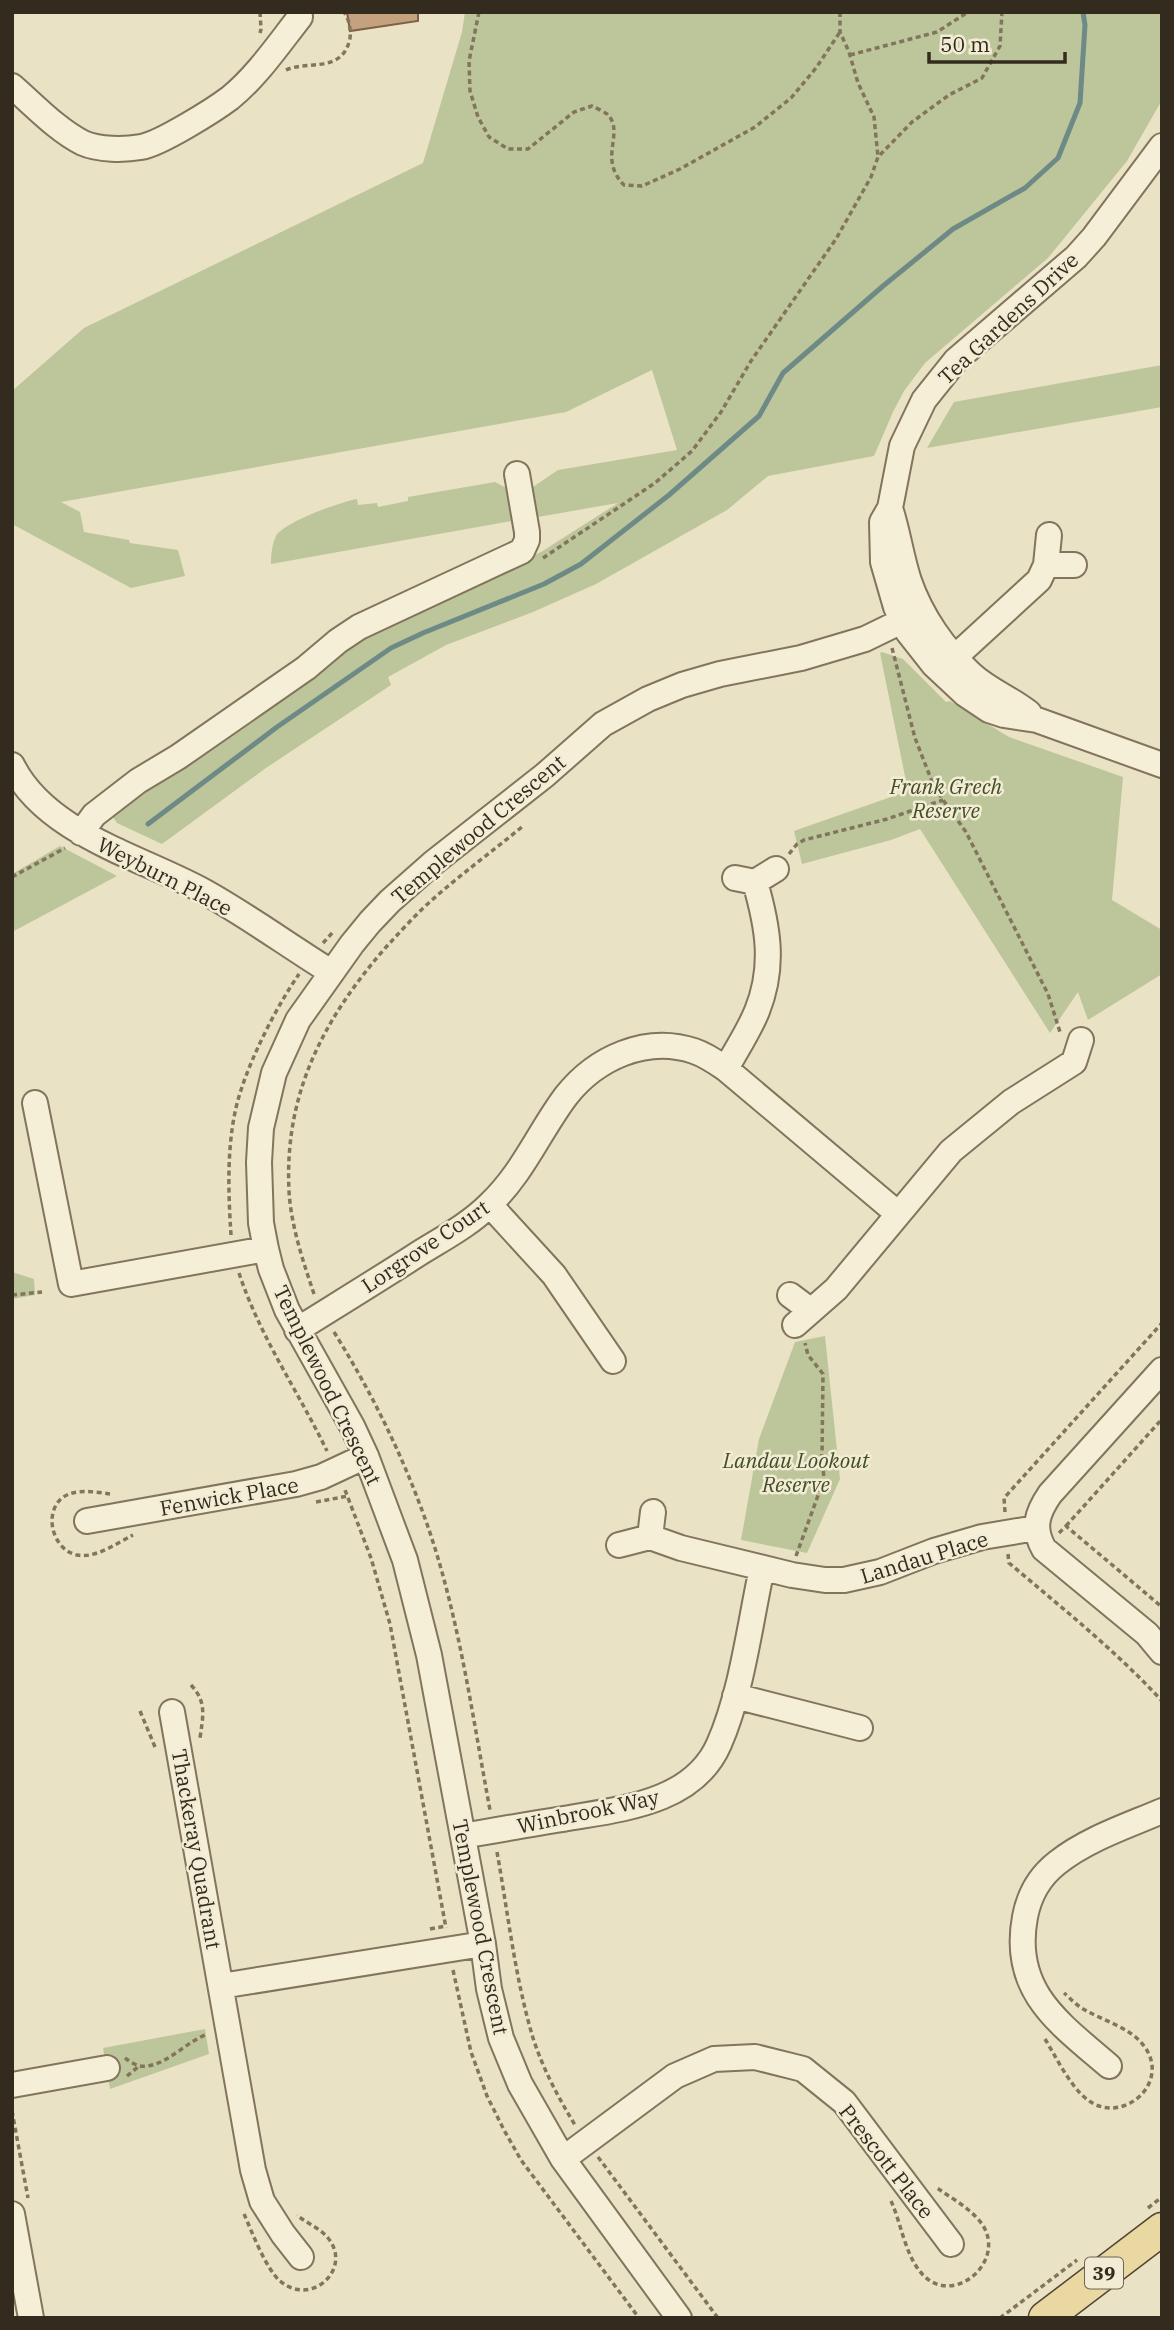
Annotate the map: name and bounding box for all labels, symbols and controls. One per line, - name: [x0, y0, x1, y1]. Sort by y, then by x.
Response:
- scale bar: [929, 21, 1066, 65]
- text: 50 m: [940, 30, 990, 58]
- street label: Tea Gardens Drive: [932, 246, 1084, 390]
- street label: Templewood Crescent: [385, 748, 571, 910]
- park label: Frank Grech Reserve: [889, 772, 1003, 824]
- street label: Weyburn Place: [93, 830, 237, 922]
- street label: Lorgrove Court: [356, 1193, 494, 1299]
- street label: Templewood Crescent: [267, 1280, 389, 1490]
- park label: Landau Lookout Reserve: [722, 1446, 870, 1498]
- street label: Fenwick Place: [157, 1470, 301, 1522]
- street label: Landau Place: [857, 1524, 991, 1590]
- street label: Thackeray Quadrant: [166, 1747, 228, 1951]
- street label: Winbrook Way: [514, 1782, 662, 1840]
- street label: Templewood Crescent: [446, 1817, 516, 2037]
- street label: Prescott Place: [833, 2098, 941, 2224]
- road number: 39: [1085, 2258, 1123, 2288]

